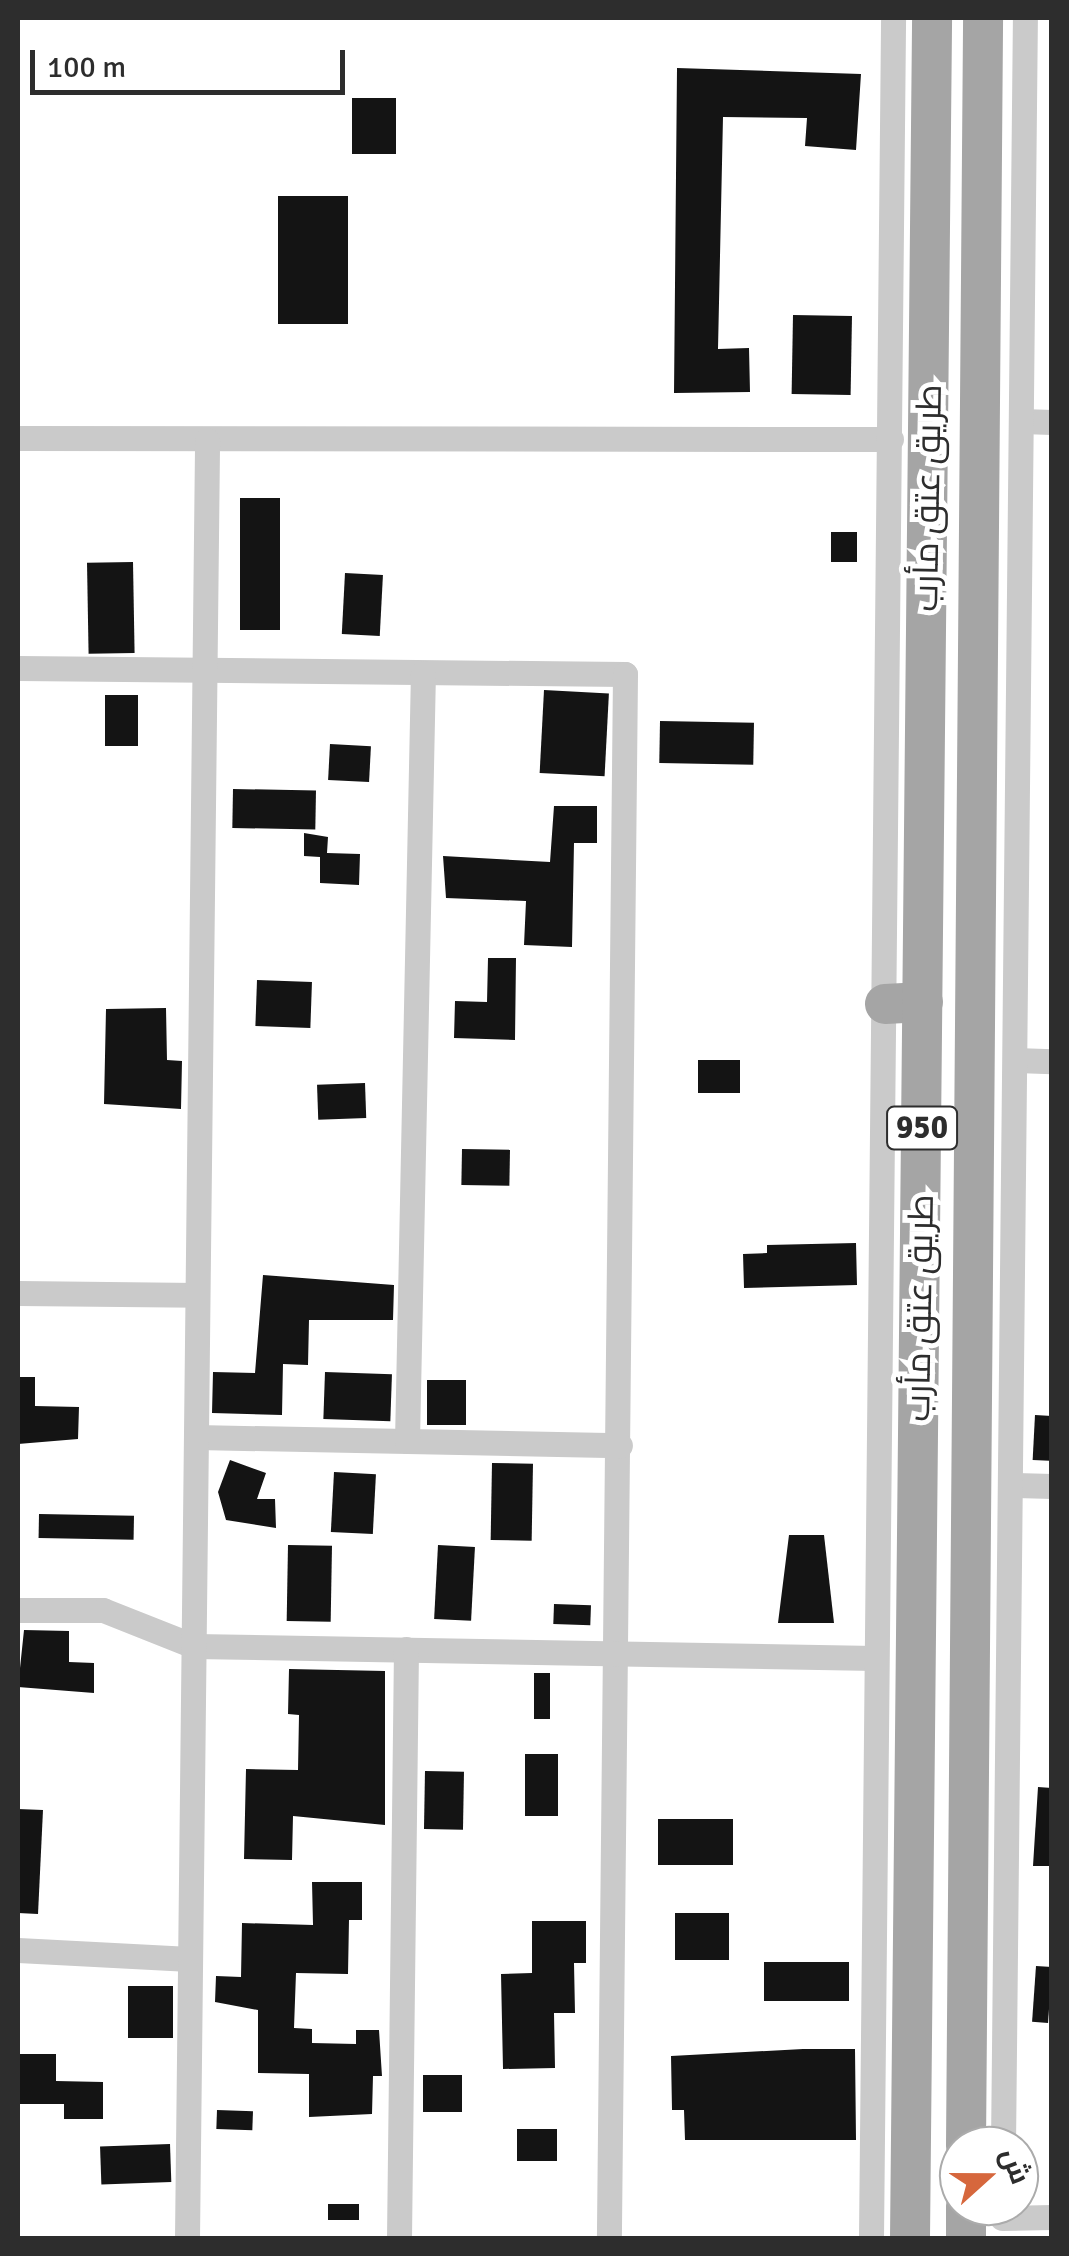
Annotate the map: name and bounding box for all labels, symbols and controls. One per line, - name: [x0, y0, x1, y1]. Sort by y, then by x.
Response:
- scale bar: [35, 30, 350, 92]
- text: 100 m: [47, 49, 126, 86]
- street label: طريق عتق مأرب: [905, 384, 951, 612]
- road number: 950: [884, 1101, 960, 1155]
- street label: طريق عتق مأرب: [897, 1194, 943, 1422]
- north arrow: [939, 2126, 1039, 2226]
- text: ش: [993, 2143, 1037, 2189]

